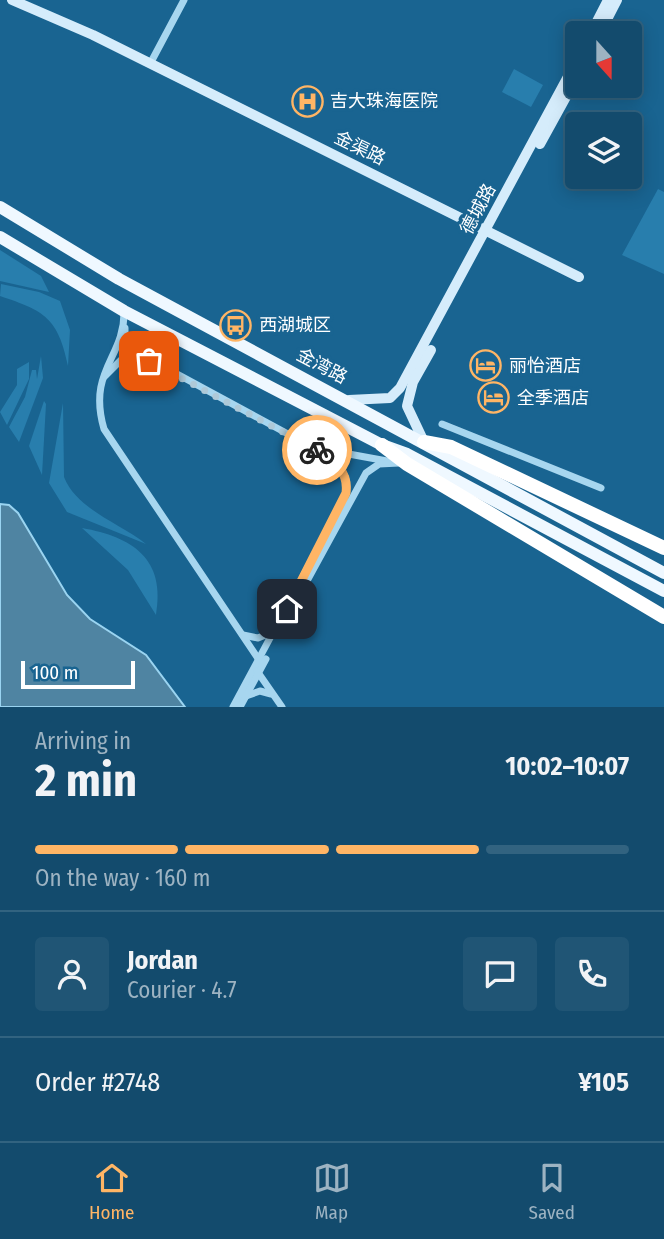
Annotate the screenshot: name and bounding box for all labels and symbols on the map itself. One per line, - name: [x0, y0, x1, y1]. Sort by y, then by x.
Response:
- north arrow: [565, 21, 642, 98]
- hospital icon: 吉大珠海医院: [290, 84, 324, 118]
- place label: 吉大珠海医院: [330, 90, 438, 112]
- street label: 金渠路: [331, 126, 389, 170]
- street label: 德城路: [456, 180, 500, 238]
- bus stop icon: 西湖城区: [219, 308, 253, 342]
- place label: 西湖城区: [259, 314, 331, 336]
- pin: [119, 331, 179, 391]
- street label: 金湾路: [293, 344, 351, 388]
- hotel icon: 丽怡酒店: [469, 349, 503, 383]
- place label: 丽怡酒店: [509, 355, 581, 377]
- hotel icon: 全季酒店: [477, 381, 511, 415]
- place label: 全季酒店: [517, 387, 589, 409]
- courier: [282, 415, 352, 485]
- pin: [257, 579, 317, 639]
- scale bar: [21, 658, 135, 690]

